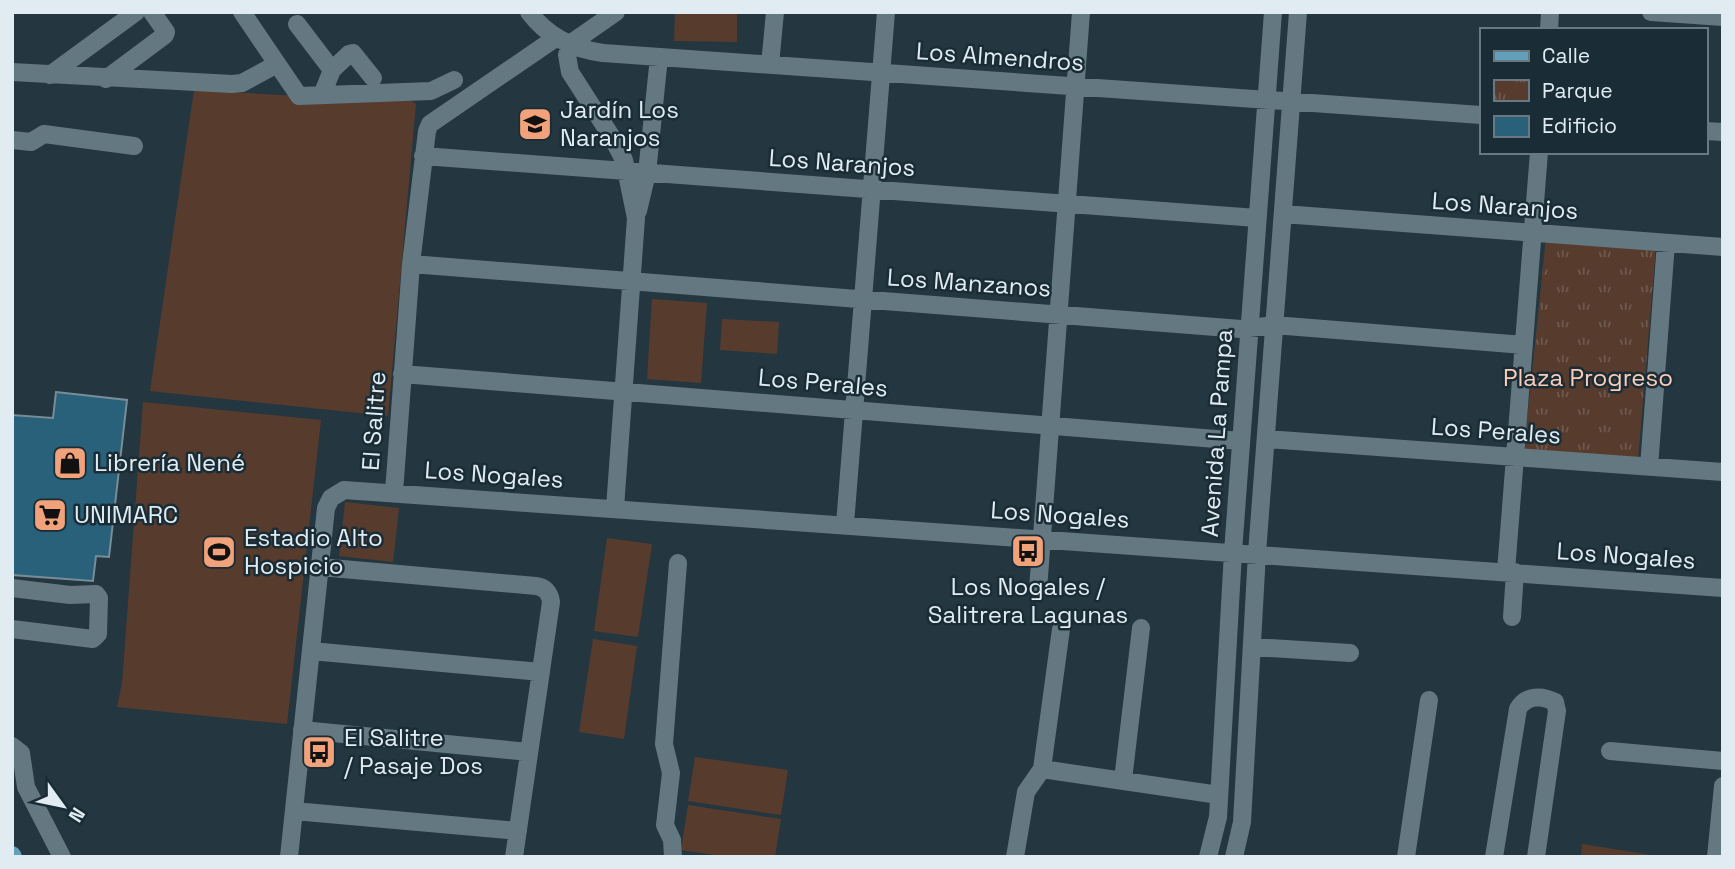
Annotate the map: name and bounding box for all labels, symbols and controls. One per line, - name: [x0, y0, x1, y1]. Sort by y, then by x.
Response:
- legend: [1480, 28, 1707, 154]
- street label: Los Almendros: [915, 35, 1085, 78]
- text: Calle: [1542, 42, 1590, 69]
- text: Parque: [1542, 77, 1613, 104]
- place label: Jardín Los Naranjos: [560, 94, 679, 153]
- school or university icon: Jardín Los Naranjos: [516, 105, 554, 143]
- text: Edificio: [1542, 112, 1617, 139]
- street label: Los Naranjos: [768, 142, 916, 183]
- street label: Los Naranjos: [1431, 185, 1579, 226]
- street label: Los Manzanos: [886, 261, 1052, 304]
- street label: Avenida La Pampa: [1194, 328, 1239, 538]
- street label: Los Perales: [757, 361, 889, 404]
- park label: Plaza Progreso: [1503, 362, 1673, 393]
- street label: El Salitre: [355, 370, 392, 472]
- street label: Los Perales: [1430, 411, 1562, 451]
- shop icon: Librería Nené: [51, 444, 89, 482]
- place label: Librería Nené: [94, 447, 245, 478]
- street label: Los Nogales: [423, 454, 565, 495]
- street label: Los Nogales: [989, 494, 1131, 535]
- supermarket icon: UNIMARC: [31, 496, 69, 534]
- place label: UNIMARC: [74, 499, 178, 530]
- place label: Estadio Alto Hospicio: [244, 522, 383, 581]
- bus stop icon: Los Nogales / Salitrera Lagunas: [1009, 532, 1047, 570]
- sports icon: Estadio Alto Hospicio: [200, 533, 238, 571]
- street label: Los Nogales: [1555, 535, 1697, 576]
- place label: Los Nogales / Salitrera Lagunas: [928, 571, 1128, 630]
- place label: El Salitre / Pasaje Dos: [344, 722, 483, 781]
- bus stop icon: El Salitre / Pasaje Dos: [300, 733, 338, 771]
- north arrow: [28, 771, 98, 841]
- text: N: [63, 803, 91, 827]

